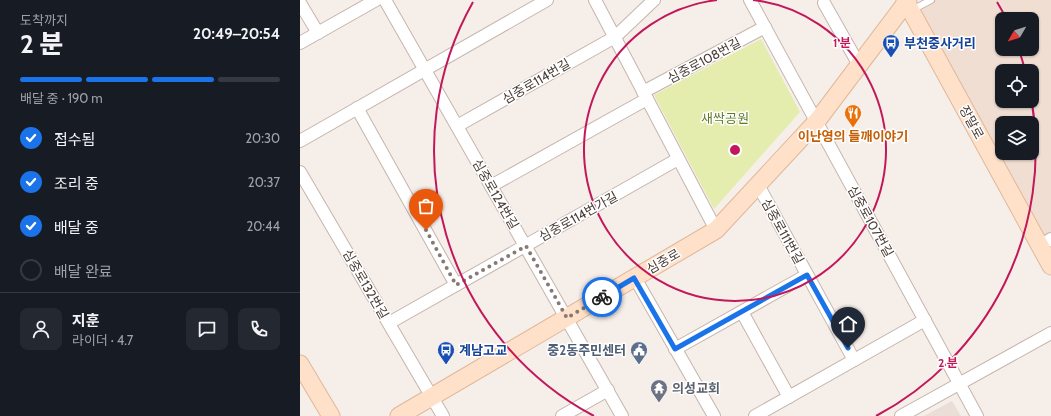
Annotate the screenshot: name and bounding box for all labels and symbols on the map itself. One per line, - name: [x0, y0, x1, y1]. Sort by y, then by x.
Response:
- north arrow: [995, 12, 1039, 56]
- bus stop icon: 부천중사거리: [881, 33, 901, 58]
- street label: 심중로108번길: [664, 34, 744, 86]
- text: 1 분: [833, 35, 851, 50]
- place label: 부천중사거리: [904, 35, 976, 51]
- street label: 심중로114번길: [499, 55, 573, 107]
- street label: 장말로: [956, 102, 988, 142]
- restaurant icon: 이난영의 들깨이야기: [843, 103, 863, 128]
- park label: 새싹공원: [701, 110, 749, 126]
- place label: 이난영의 들깨이야기: [798, 128, 908, 144]
- centre of rings: [728, 143, 742, 157]
- street label: 심중로124번길: [469, 156, 523, 232]
- street label: 심중로107번길: [845, 182, 897, 260]
- street label: 심중로114번가길: [536, 188, 620, 244]
- pin: [409, 189, 443, 230]
- street label: 심중로111번길: [758, 195, 808, 267]
- street label: 심중로: [643, 245, 683, 277]
- street label: 심중로132번길: [340, 246, 392, 322]
- courier: [582, 277, 622, 317]
- pin: [831, 307, 865, 348]
- bus stop icon: 계남고교: [436, 340, 456, 365]
- public building icon: 중2동주민센터: [629, 340, 649, 365]
- place label: 계남고교: [459, 342, 507, 358]
- place label: 중2동주민센터: [547, 342, 626, 358]
- text: 2 분: [938, 355, 958, 370]
- temple icon: 의성교회: [649, 378, 669, 403]
- place label: 의성교회: [672, 380, 720, 396]

